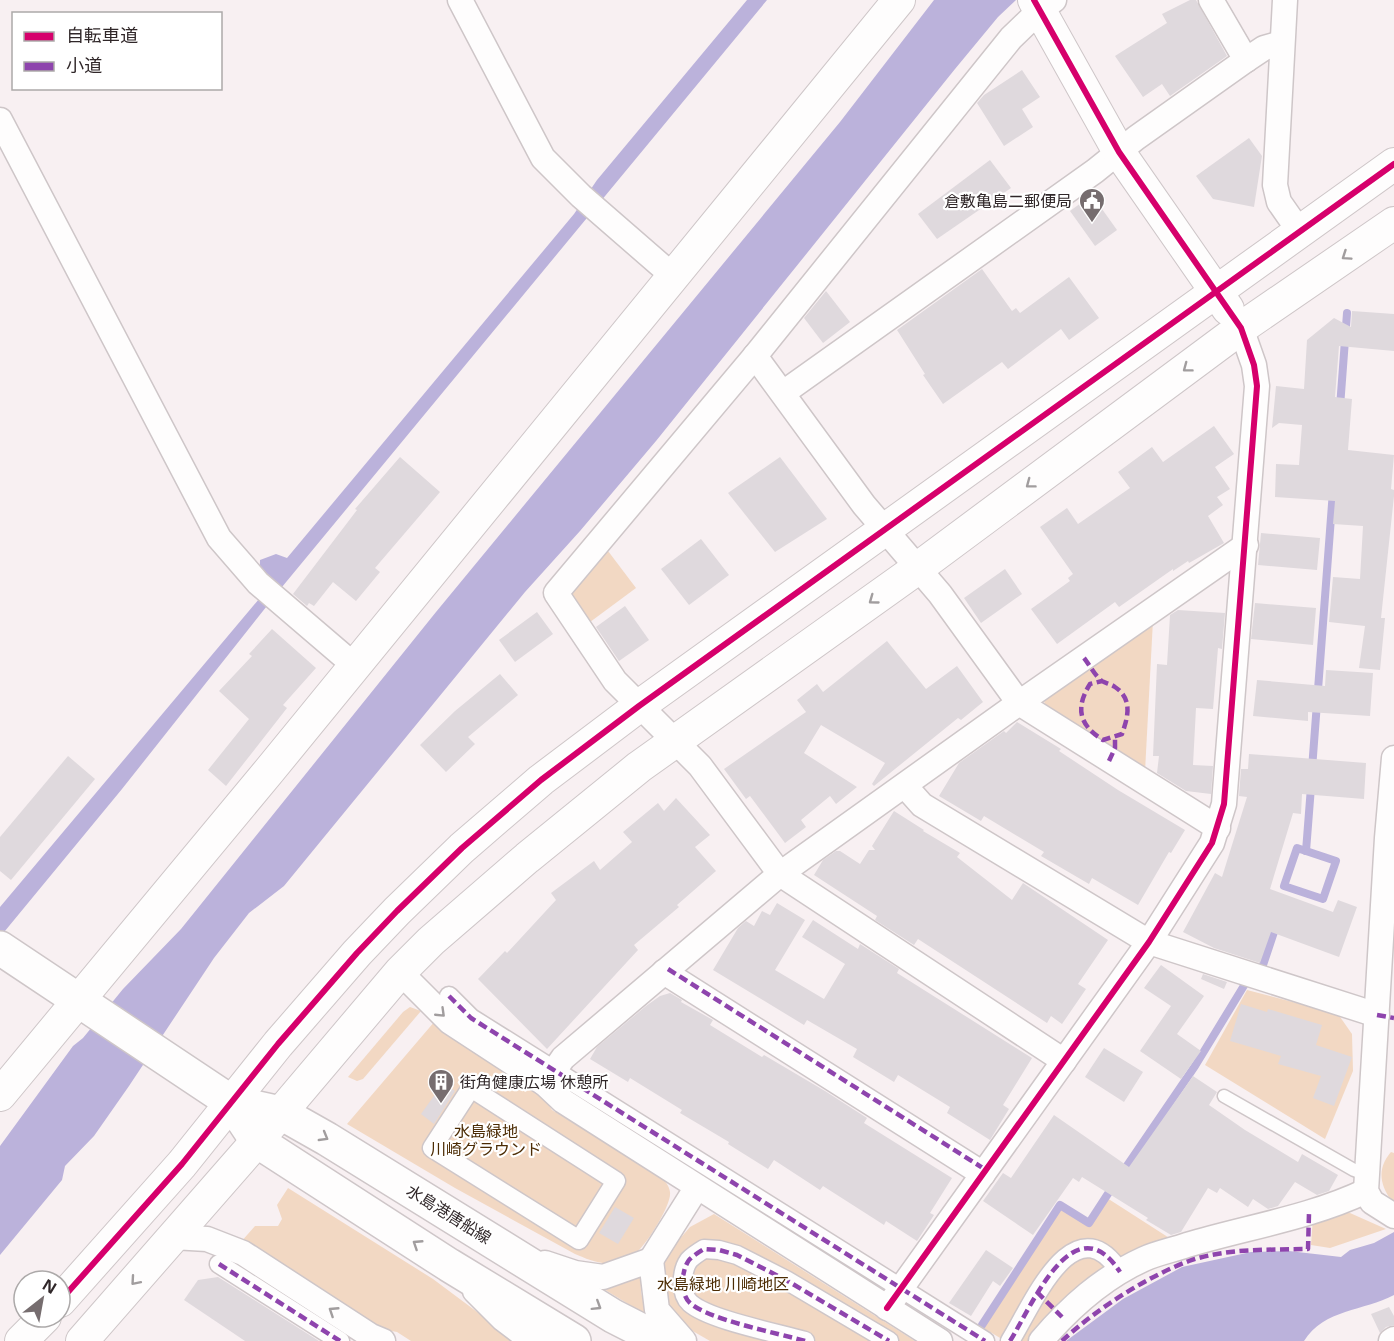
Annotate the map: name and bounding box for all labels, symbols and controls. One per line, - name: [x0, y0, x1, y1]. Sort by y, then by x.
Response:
- legend: [12, 12, 222, 90]
- text: 自転車道: [66, 23, 138, 47]
- text: 小道: [66, 53, 102, 77]
- public building icon: 倉敷亀島二郵便局: [1077, 186, 1107, 224]
- place label: 倉敷亀島二郵便局: [944, 190, 1072, 212]
- one-way arrow: [1341, 249, 1352, 260]
- one-way arrow: [1182, 361, 1193, 372]
- one-way arrow: [1026, 477, 1037, 488]
- one-way arrow: [868, 593, 879, 604]
- one-way arrow: [434, 1006, 445, 1017]
- building icon: 街角健康広場 休憩所: [426, 1067, 456, 1105]
- place label: 街角健康広場 休憩所: [460, 1071, 608, 1093]
- park label: 水島緑地 川崎グラウンド: [430, 1120, 542, 1160]
- one-way arrow: [318, 1130, 328, 1142]
- street label: 水島港唐船線: [402, 1179, 496, 1249]
- one-way arrow: [413, 1240, 423, 1252]
- north arrow: [12, 1269, 72, 1329]
- text: N: [38, 1273, 61, 1299]
- park label: 水島緑地 川崎地区: [657, 1273, 789, 1295]
- one-way arrow: [131, 1274, 142, 1284]
- one-way arrow: [591, 1299, 601, 1311]
- one-way arrow: [329, 1307, 339, 1319]

